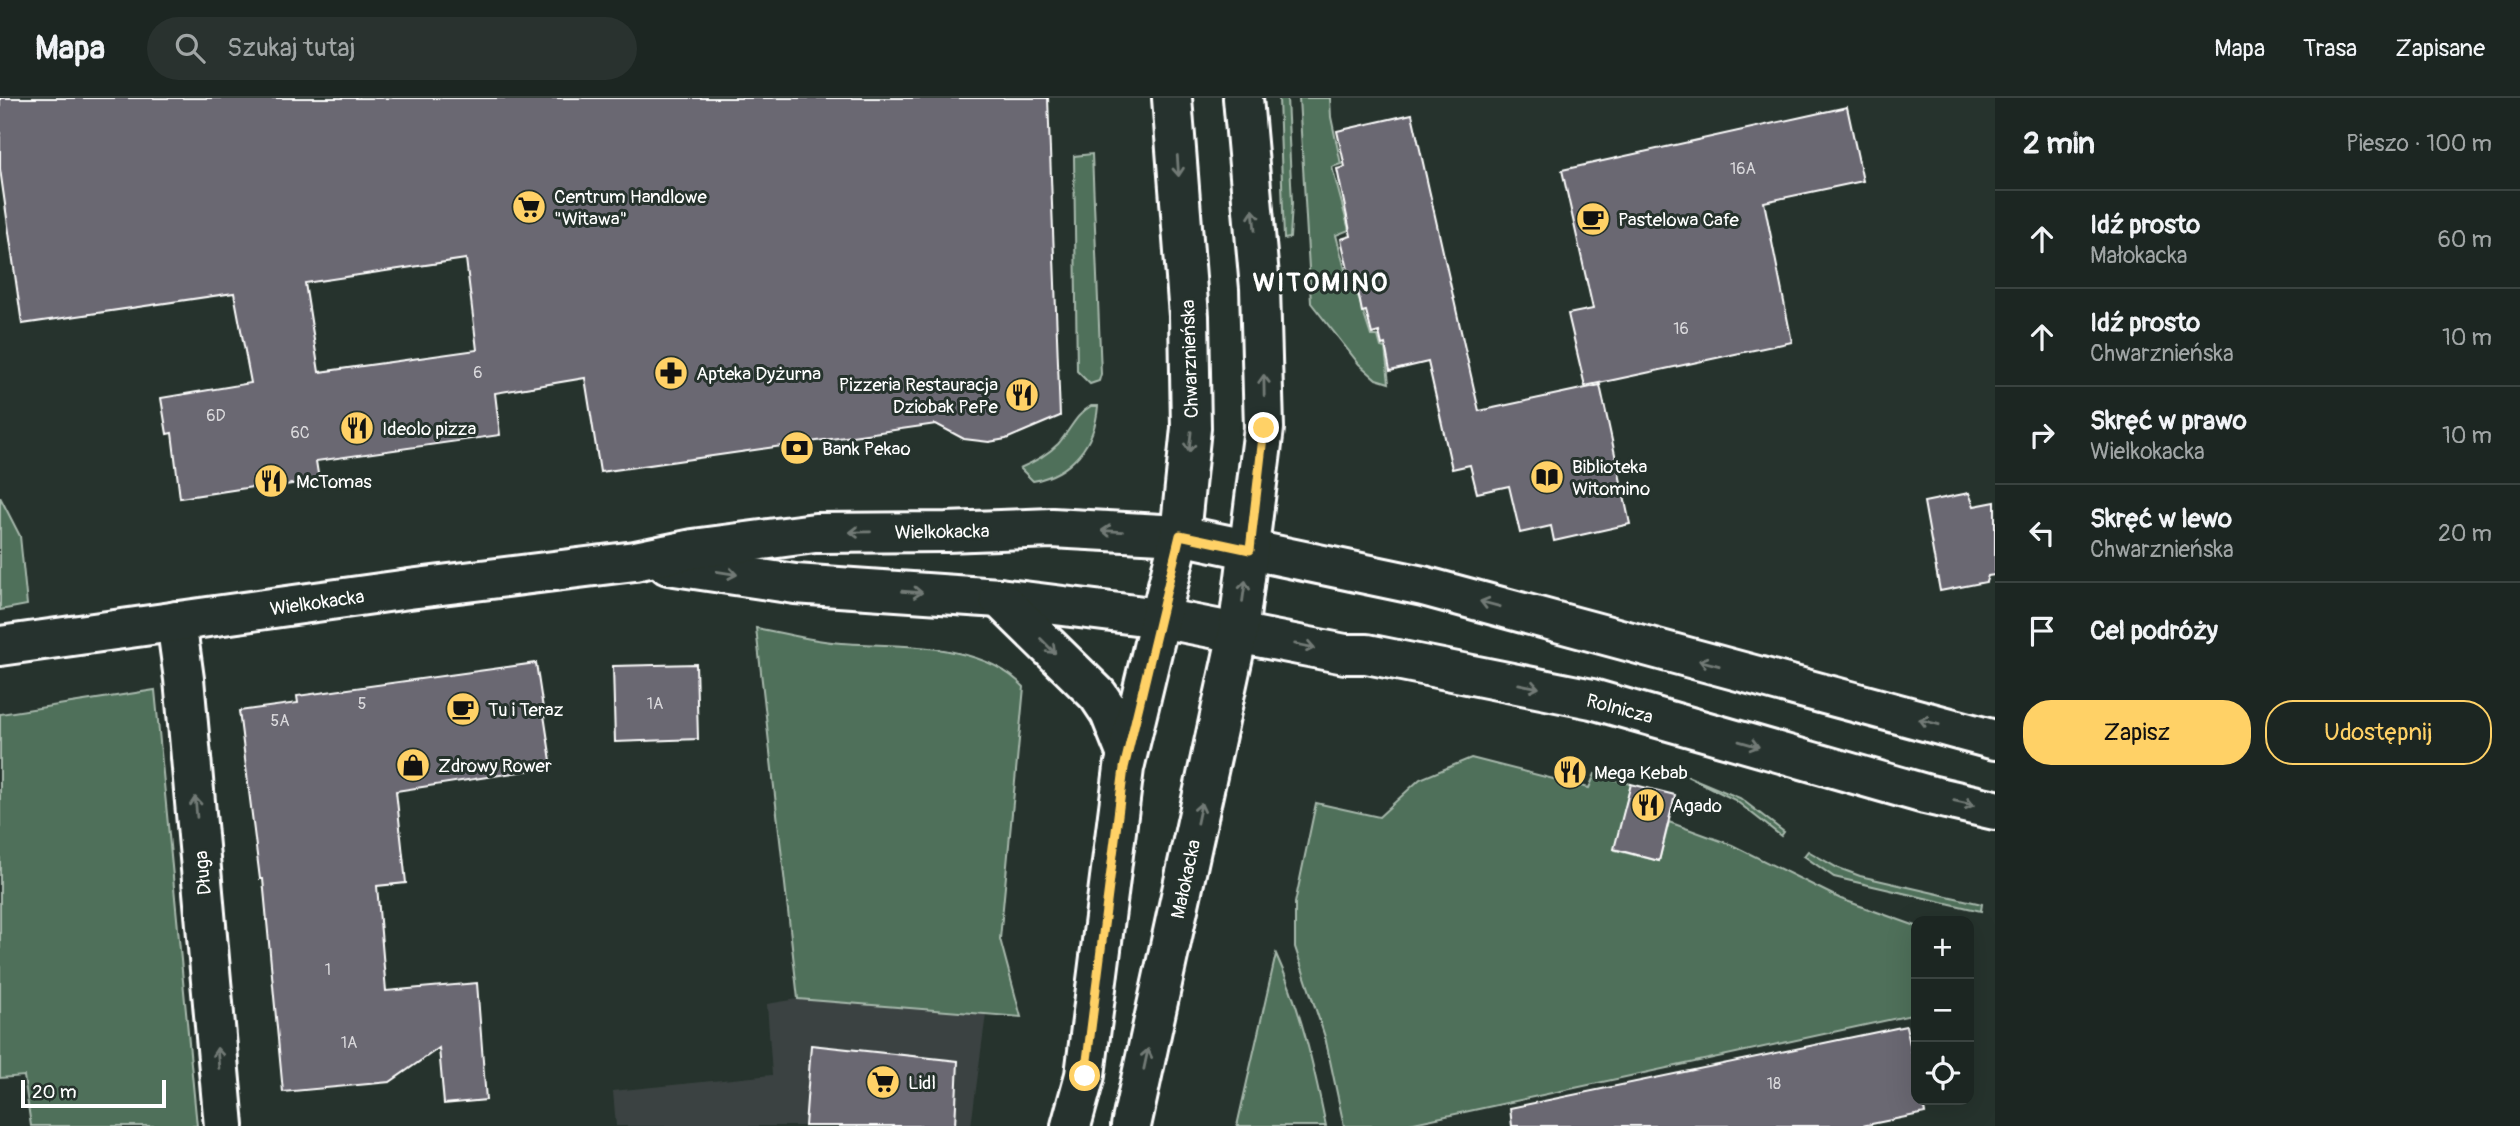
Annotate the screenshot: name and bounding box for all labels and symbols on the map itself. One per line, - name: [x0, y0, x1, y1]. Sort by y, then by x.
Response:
- one-way arrow: [1172, 154, 1185, 177]
- house number: 16A: [1730, 159, 1756, 179]
- place label: Centrum Handlowe "Witawa": [554, 185, 707, 231]
- supermarket icon: Centrum Handlowe "Witawa": [510, 188, 548, 226]
- cafe icon: Pastelowa Cafe: [1574, 200, 1612, 238]
- place label: Pastelowa Cafe: [1618, 208, 1740, 232]
- one-way arrow: [1247, 209, 1260, 232]
- district label: WITOMINO: [1253, 267, 1389, 299]
- street label: Chwarznieńska: [1176, 299, 1204, 419]
- house number: 16: [1673, 319, 1689, 339]
- pharmacy icon: Apteka Dyżurna: [652, 354, 690, 392]
- place label: Apteka Dyżurna: [696, 362, 821, 386]
- house number: 6: [473, 363, 483, 383]
- place label: Pizzeria Restauracja Dziobak PePe: [839, 373, 999, 419]
- one-way arrow: [1257, 373, 1271, 396]
- restaurant icon: Pizzeria Restauracja Dziobak PePe: [1003, 376, 1041, 414]
- house number: 6D: [206, 406, 226, 426]
- restaurant icon: Ideolo pizza: [338, 409, 376, 447]
- route end: [1248, 412, 1279, 443]
- place label: Ideolo pizza: [382, 417, 476, 441]
- house number: 6C: [290, 423, 310, 443]
- bank icon: Bank Pekao: [778, 429, 816, 467]
- one-way arrow: [1183, 430, 1196, 453]
- place label: Bank Pekao: [822, 437, 911, 461]
- place label: Biblioteka Witomino: [1572, 455, 1650, 501]
- library icon: Biblioteka Witomino: [1528, 458, 1566, 496]
- restaurant icon: McTomas: [252, 462, 290, 500]
- place label: McTomas: [296, 470, 372, 494]
- street label: Wielkokacka: [894, 519, 990, 545]
- one-way arrow: [849, 525, 872, 538]
- one-way arrow: [1101, 525, 1124, 538]
- one-way arrow: [715, 567, 738, 580]
- one-way arrow: [1238, 581, 1251, 603]
- street label: Wielkokacka: [269, 584, 366, 621]
- one-way arrow: [900, 586, 923, 599]
- one-way arrow: [1479, 596, 1501, 609]
- one-way arrow: [1039, 637, 1056, 654]
- one-way arrow: [1293, 640, 1316, 653]
- one-way arrow: [1699, 656, 1721, 669]
- one-way arrow: [1517, 680, 1540, 694]
- street label: Rolnicza: [1584, 689, 1656, 729]
- cafe icon: Tu i Teraz: [444, 690, 482, 728]
- house number: 5: [358, 694, 366, 714]
- house number: 1A: [647, 694, 663, 714]
- place label: Tu i Teraz: [488, 698, 564, 722]
- house number: 5A: [270, 711, 290, 731]
- one-way arrow: [1918, 715, 1941, 728]
- one-way arrow: [1737, 738, 1760, 751]
- shop icon: Zdrowy Rower: [394, 746, 432, 784]
- restaurant icon: Mega Kebab: [1551, 753, 1589, 791]
- place label: Zdrowy Rower: [438, 754, 552, 778]
- place label: Mega Kebab: [1594, 761, 1688, 785]
- restaurant icon: Agado: [1629, 786, 1667, 824]
- place label: Agado: [1672, 794, 1722, 818]
- one-way arrow: [189, 796, 202, 819]
- one-way arrow: [1952, 796, 1975, 810]
- one-way arrow: [1193, 802, 1207, 825]
- street label: Małokacka: [1166, 837, 1206, 921]
- street label: Długa: [189, 850, 217, 896]
- house number: 1: [325, 960, 331, 980]
- house number: 1A: [341, 1033, 357, 1053]
- one-way arrow: [211, 1047, 224, 1070]
- one-way arrow: [1139, 1048, 1153, 1071]
- route start: [1069, 1060, 1100, 1091]
- supermarket icon: Lidl: [864, 1063, 902, 1101]
- place label: Lidl: [908, 1071, 936, 1095]
- house number: 18: [1767, 1074, 1781, 1094]
- scale bar: [21, 1077, 166, 1109]

